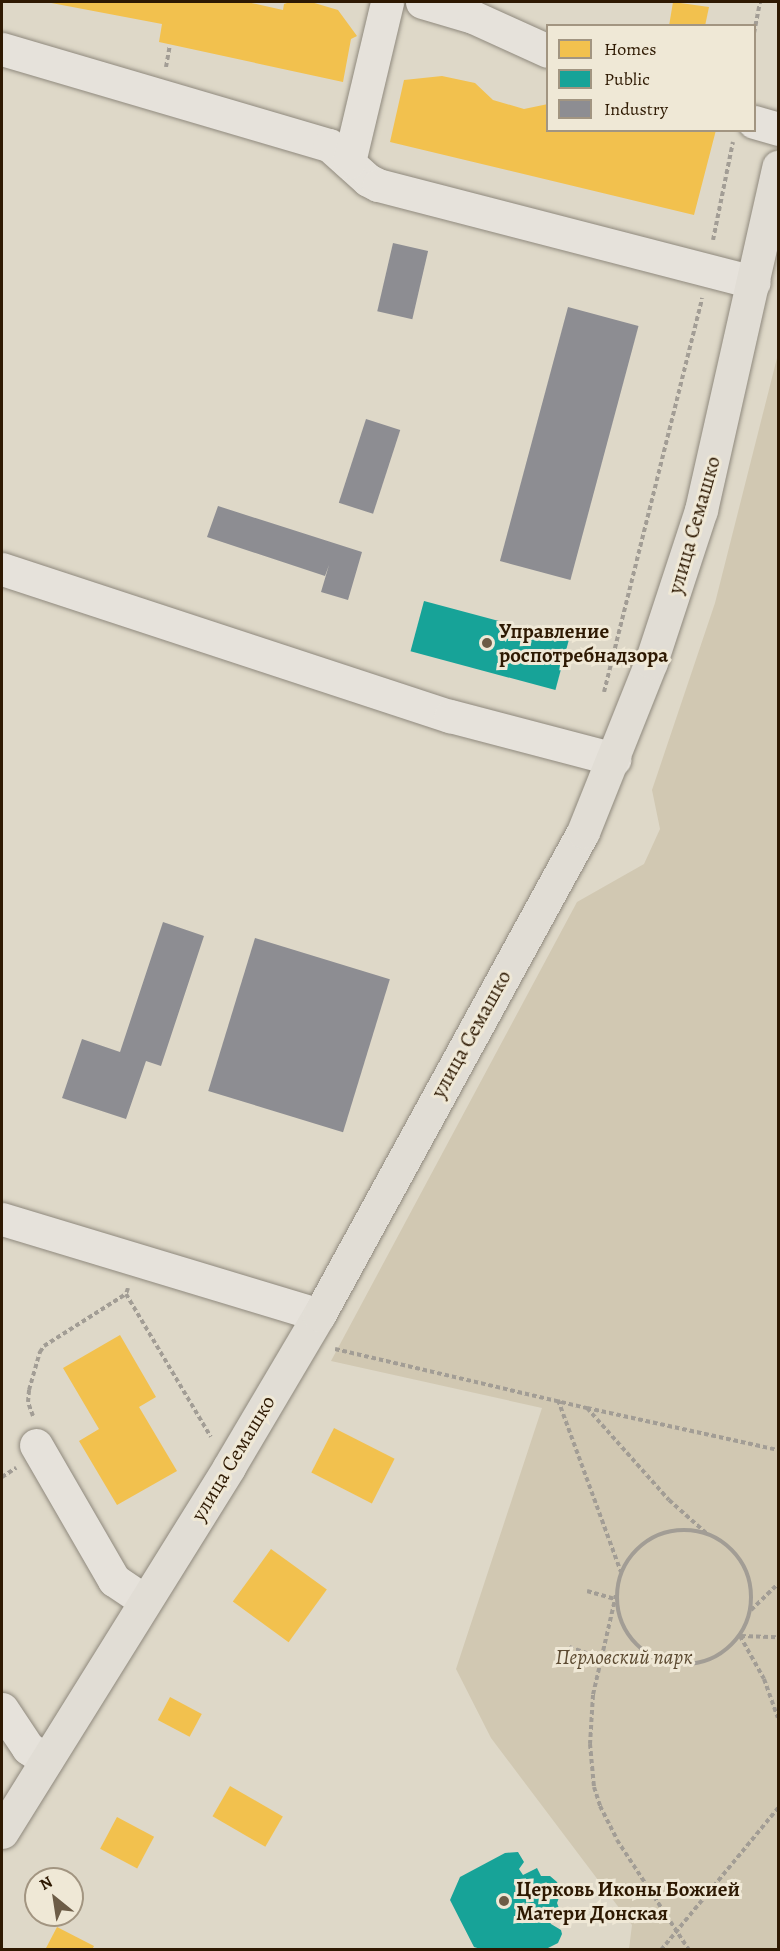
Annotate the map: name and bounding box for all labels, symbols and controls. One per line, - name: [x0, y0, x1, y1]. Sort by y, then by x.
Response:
- legend: [546, 24, 756, 132]
- text: Homes: [604, 37, 656, 61]
- text: Public: [604, 67, 650, 91]
- text: Industry: [604, 97, 668, 121]
- street label: улица Семашко: [662, 453, 726, 597]
- place label: Управление роспотребнадзора: [499, 618, 668, 668]
- marker: Управление роспотребнадзора: [480, 636, 494, 650]
- street label: улица Семашко: [426, 966, 516, 1102]
- street label: улица Семашко: [186, 1391, 280, 1525]
- park label: Перловский парк: [555, 1644, 693, 1670]
- north arrow: [24, 1867, 84, 1927]
- text: N: [35, 1871, 57, 1896]
- place label: Церковь Иконы Божией Матери Донская: [516, 1876, 740, 1926]
- marker: Церковь Иконы Божией Матери Донская: [497, 1894, 511, 1908]

